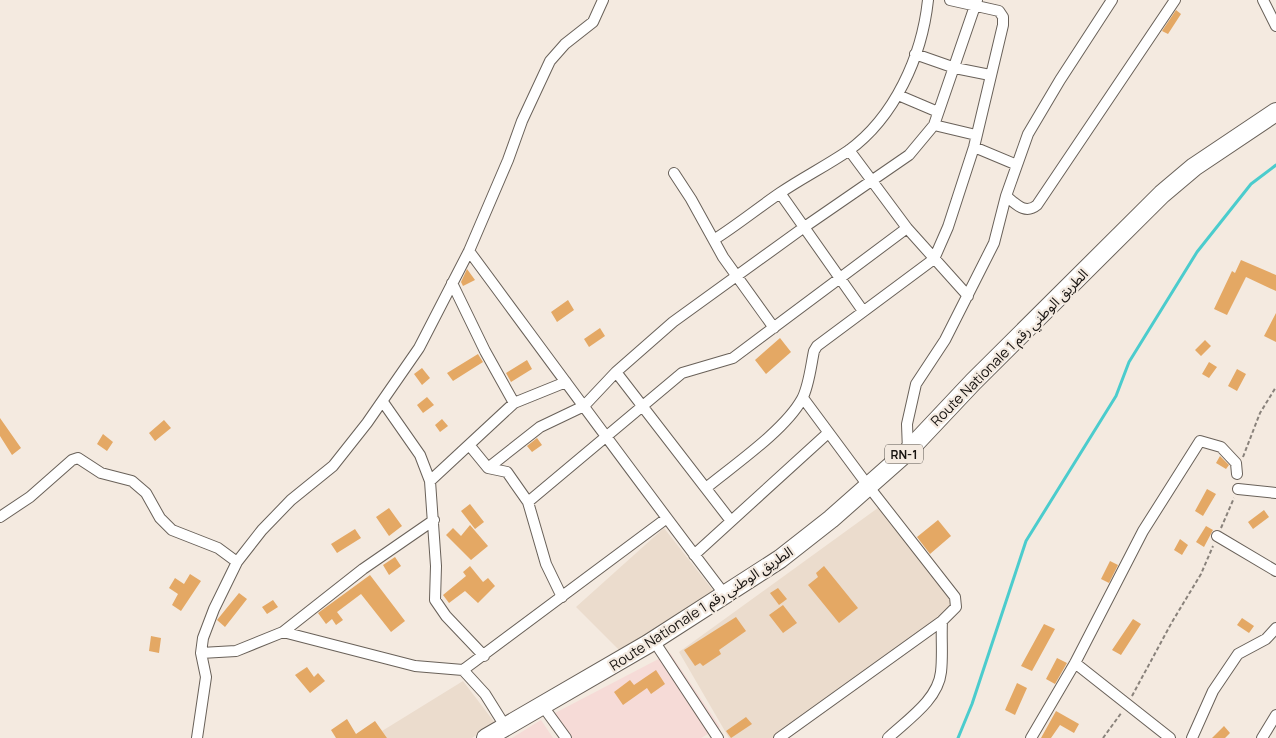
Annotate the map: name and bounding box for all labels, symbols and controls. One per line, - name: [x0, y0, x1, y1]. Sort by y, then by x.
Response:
- street label: Route Nationale الطريق الوطني رقم 1: [926, 264, 1093, 431]
- road number: RN-1: [885, 444, 923, 464]
- street label: Route Nationale الطريق الوطني رقم 1: [606, 541, 798, 676]

